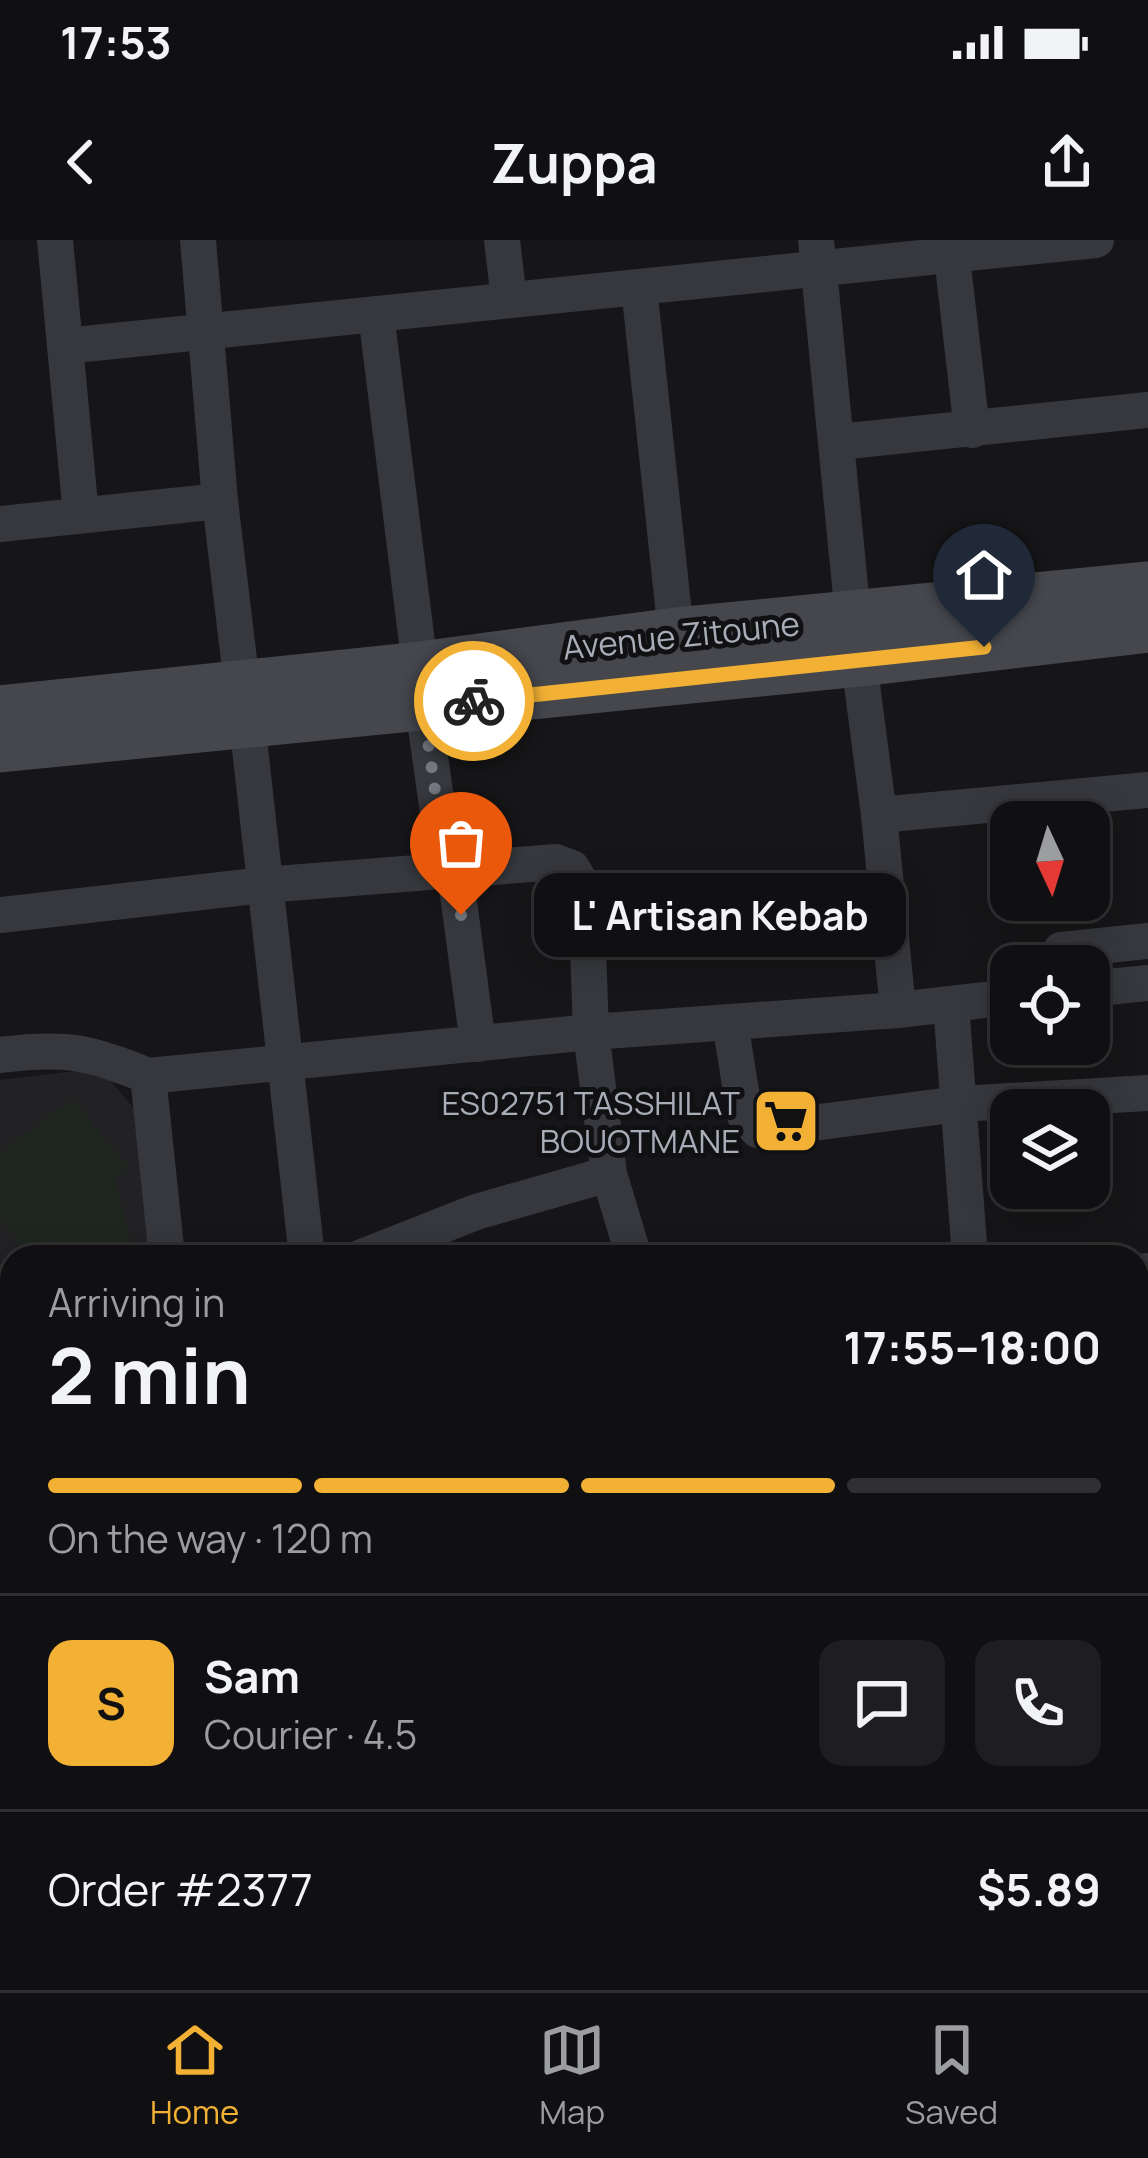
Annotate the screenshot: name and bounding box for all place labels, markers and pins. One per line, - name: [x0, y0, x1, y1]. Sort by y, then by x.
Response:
- pin: [933, 524, 1035, 647]
- pin: [410, 792, 512, 915]
- callout: L' Artisan Kebab: [533, 873, 905, 957]
- place label: ES02751 TASSHILAT BOUOTMANE: [441, 1080, 740, 1163]
- supermarket icon: ES02751 TASSHILAT BOUOTMANE: [751, 1086, 821, 1156]

